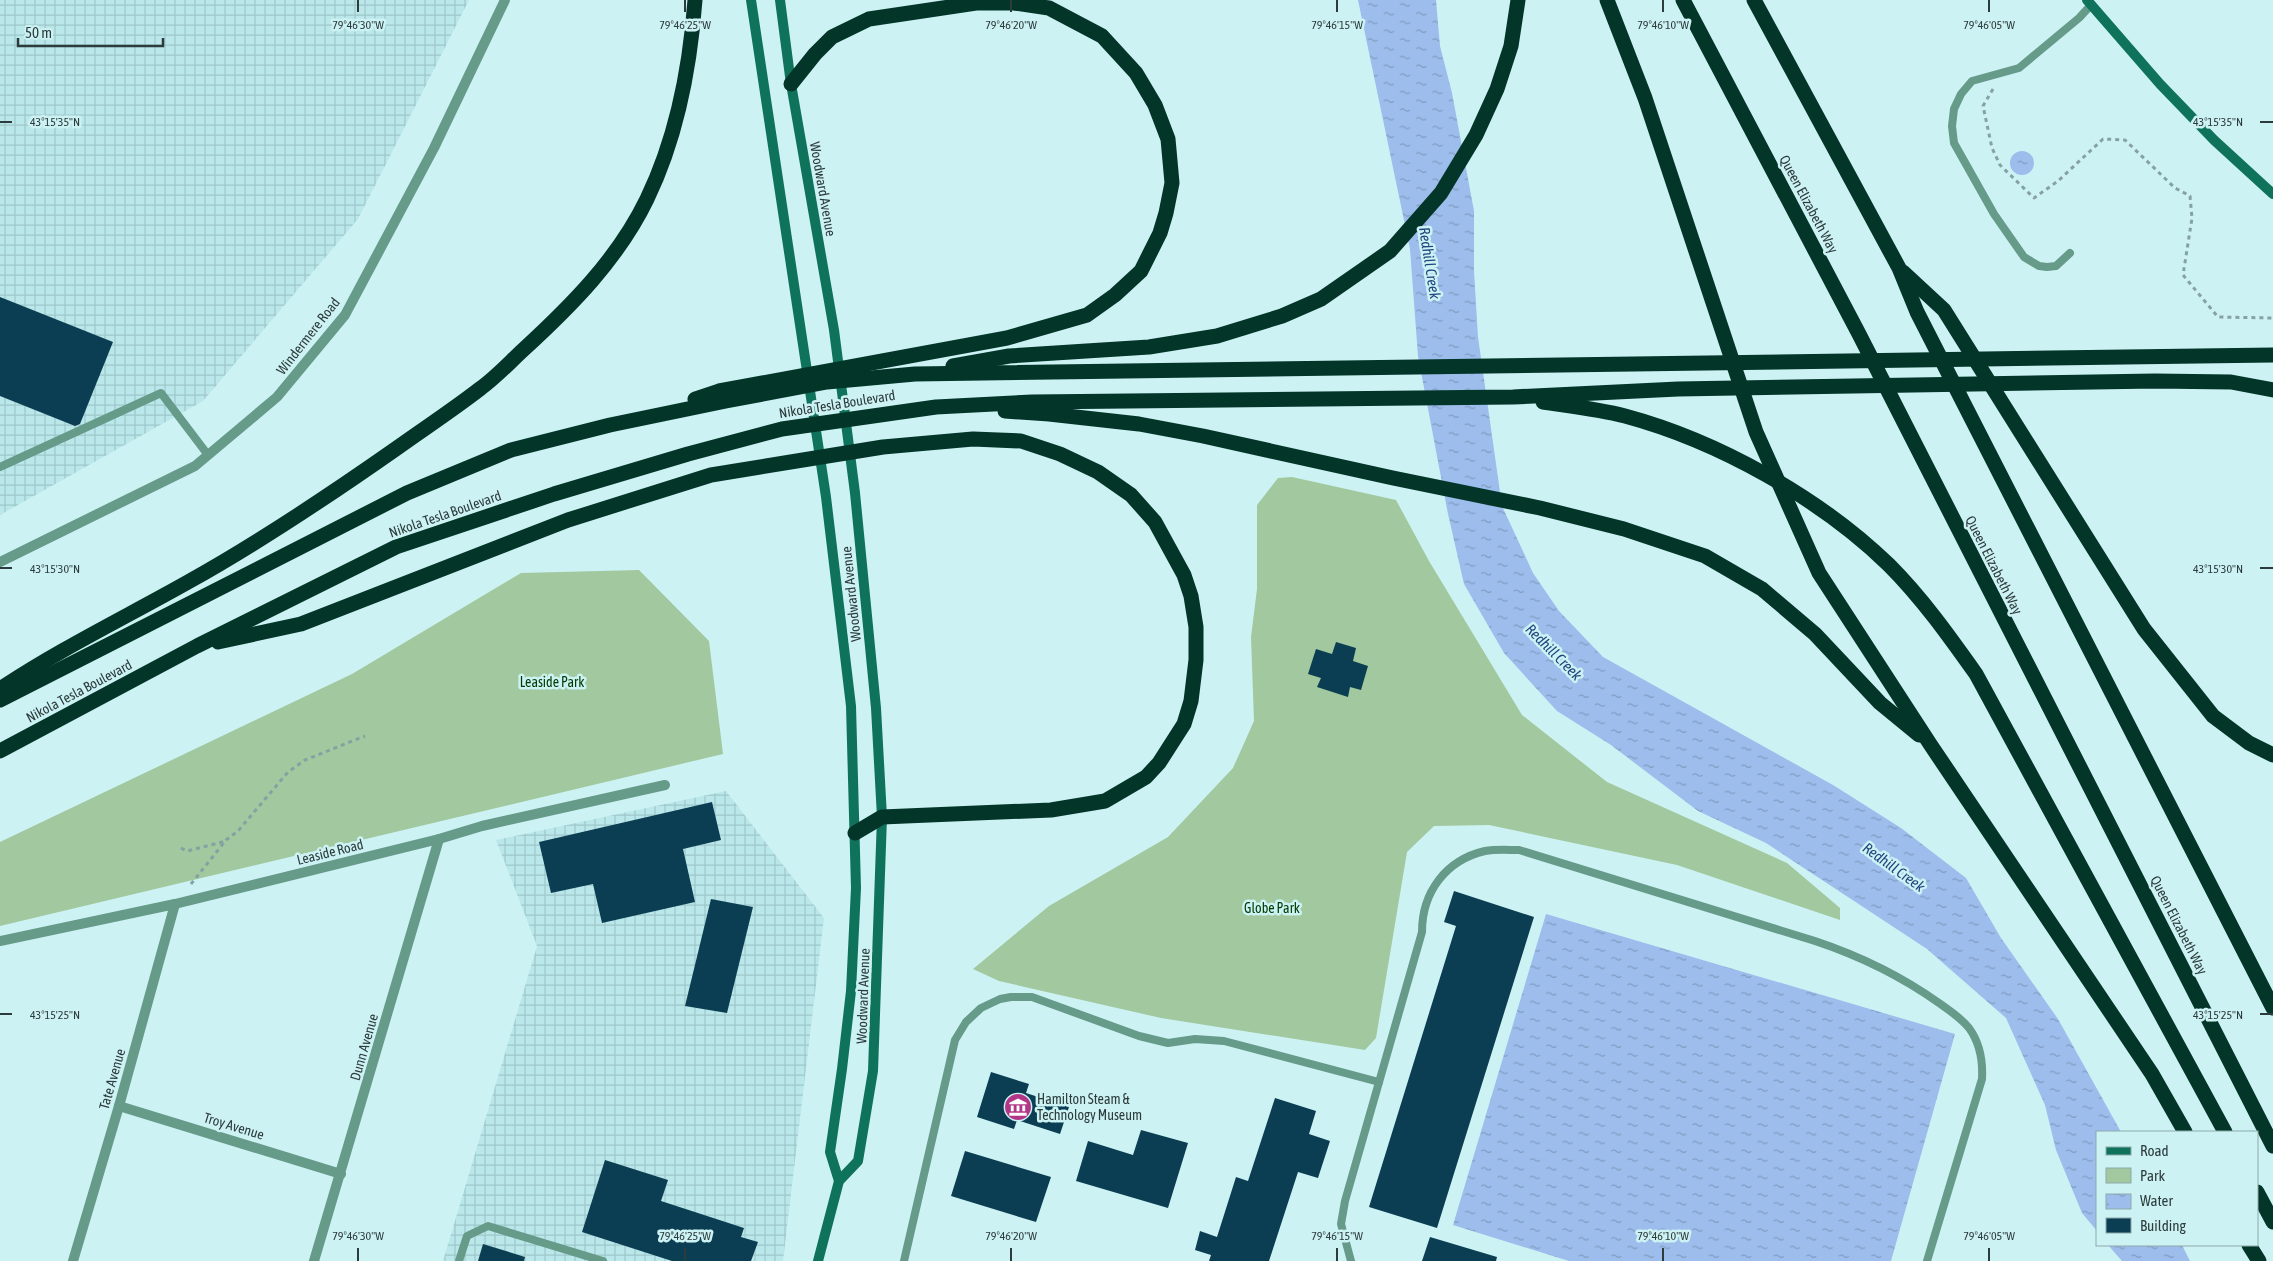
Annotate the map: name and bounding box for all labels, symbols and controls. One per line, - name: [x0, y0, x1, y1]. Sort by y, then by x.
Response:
- scale bar: [18, 15, 162, 47]
- text: 79°46'30"W: [332, 18, 384, 32]
- text: 79°46'25"W: [659, 18, 711, 32]
- text: 79°46'20"W: [985, 18, 1037, 32]
- text: 79°46'15"W: [1311, 18, 1363, 32]
- text: 79°46'10"W: [1637, 18, 1689, 32]
- text: 79°46'05"W: [1963, 18, 2015, 32]
- text: 50 m: [25, 24, 52, 41]
- text: 43°15'35"N: [30, 115, 80, 129]
- text: 43°15'35"N: [2193, 115, 2243, 129]
- street label: Woodward Avenue: [807, 140, 839, 238]
- street label: Queen Elizabeth Way: [1776, 152, 1842, 256]
- water label: Redhill Creek: [1416, 226, 1444, 301]
- street label: Windermere Road: [273, 294, 343, 378]
- street label: Nikola Tesla Boulevard: [778, 387, 896, 421]
- street label: Nikola Tesla Boulevard: [387, 487, 503, 541]
- street label: Queen Elizabeth Way: [1962, 513, 2026, 617]
- street label: Woodward Avenue: [838, 546, 864, 642]
- text: 43°15'30"N: [30, 562, 80, 576]
- text: 43°15'30"N: [2193, 562, 2243, 576]
- water label: Redhill Creek: [1522, 620, 1586, 684]
- street label: Nikola Tesla Boulevard: [23, 656, 135, 726]
- park label: Leaside Park: [520, 674, 584, 690]
- street label: Leaside Road: [295, 836, 365, 868]
- water label: Redhill Creek: [1860, 839, 1929, 895]
- street label: Queen Elizabeth Way: [2147, 873, 2211, 977]
- park label: Globe Park: [1244, 900, 1300, 916]
- street label: Woodward Avenue: [853, 948, 873, 1044]
- text: 43°15'25"N: [30, 1008, 80, 1022]
- text: 43°15'25"N: [2193, 1008, 2243, 1022]
- street label: Dunn Avenue: [347, 1012, 381, 1082]
- street label: Tate Avenue: [96, 1047, 128, 1111]
- place label: Hamilton Steam & Technology Museum: [1037, 1091, 1142, 1123]
- museum icon: Hamilton Steam & Technology Museum: [1003, 1092, 1033, 1122]
- street label: Troy Avenue: [202, 1109, 266, 1143]
- legend: [2096, 1131, 2258, 1246]
- text: Road: [2140, 1142, 2169, 1159]
- text: Park: [2140, 1167, 2165, 1184]
- text: Water: [2140, 1192, 2173, 1209]
- text: Building: [2140, 1217, 2186, 1234]
- text: 79°46'30"W: [332, 1229, 384, 1243]
- text: 79°46'25"W: [659, 1229, 711, 1243]
- text: 79°46'20"W: [985, 1229, 1037, 1243]
- text: 79°46'15"W: [1311, 1229, 1363, 1243]
- text: 79°46'10"W: [1637, 1229, 1689, 1243]
- text: 79°46'05"W: [1963, 1229, 2015, 1243]

